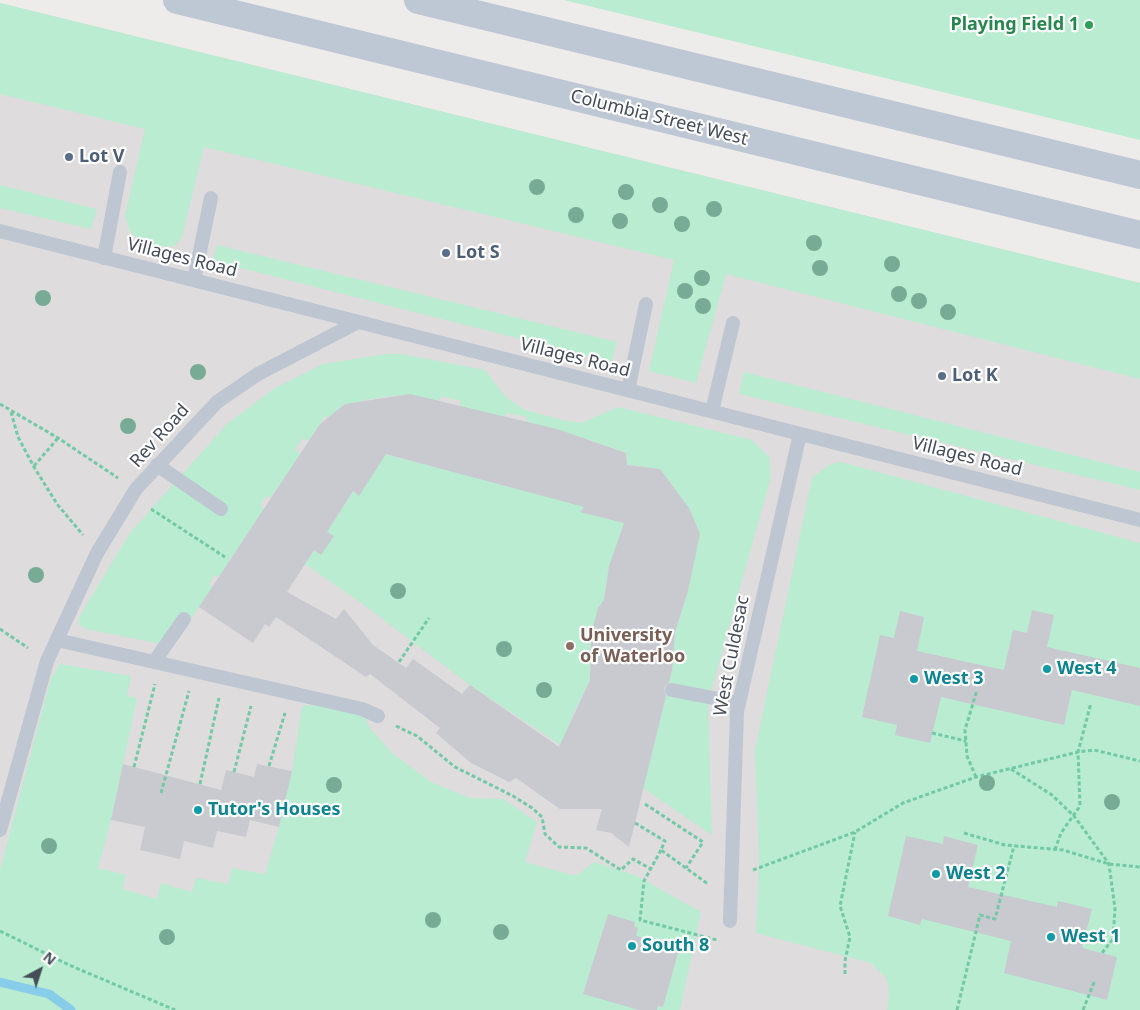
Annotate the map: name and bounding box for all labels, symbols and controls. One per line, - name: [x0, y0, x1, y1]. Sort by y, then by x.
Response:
- place label: Playing Field 1: [951, 14, 1079, 36]
- marker: Playing Field 1: [1083, 19, 1095, 31]
- street label: Columbia Street West: [568, 86, 750, 150]
- place label: Lot V: [79, 146, 125, 168]
- marker: Lot V: [63, 151, 75, 163]
- street label: Villages Road: [125, 234, 239, 282]
- place label: Lot S: [456, 242, 500, 264]
- marker: Lot S: [440, 247, 452, 259]
- street label: Villages Road: [518, 334, 632, 382]
- place label: Lot K: [952, 365, 998, 387]
- marker: Lot K: [936, 370, 948, 382]
- street label: Rev Road: [126, 400, 194, 472]
- street label: Villages Road: [910, 433, 1024, 481]
- street label: West Culdesac: [710, 594, 754, 718]
- place label: University of Waterloo: [580, 625, 685, 668]
- marker: University of Waterloo: [564, 640, 576, 652]
- place label: West 4: [1057, 658, 1117, 680]
- marker: West 4: [1041, 663, 1053, 675]
- place label: West 3: [924, 668, 984, 690]
- marker: West 3: [908, 673, 920, 685]
- place label: Tutor's Houses: [208, 799, 341, 821]
- marker: Tutor's Houses: [192, 804, 204, 816]
- place label: West 2: [946, 863, 1006, 885]
- marker: West 2: [930, 868, 942, 880]
- place label: West 1: [1061, 926, 1121, 948]
- marker: West 1: [1045, 931, 1057, 943]
- place label: South 8: [642, 935, 709, 957]
- marker: South 8: [626, 940, 638, 952]
- north arrow: [15, 945, 65, 995]
- text: N: [39, 947, 60, 969]

